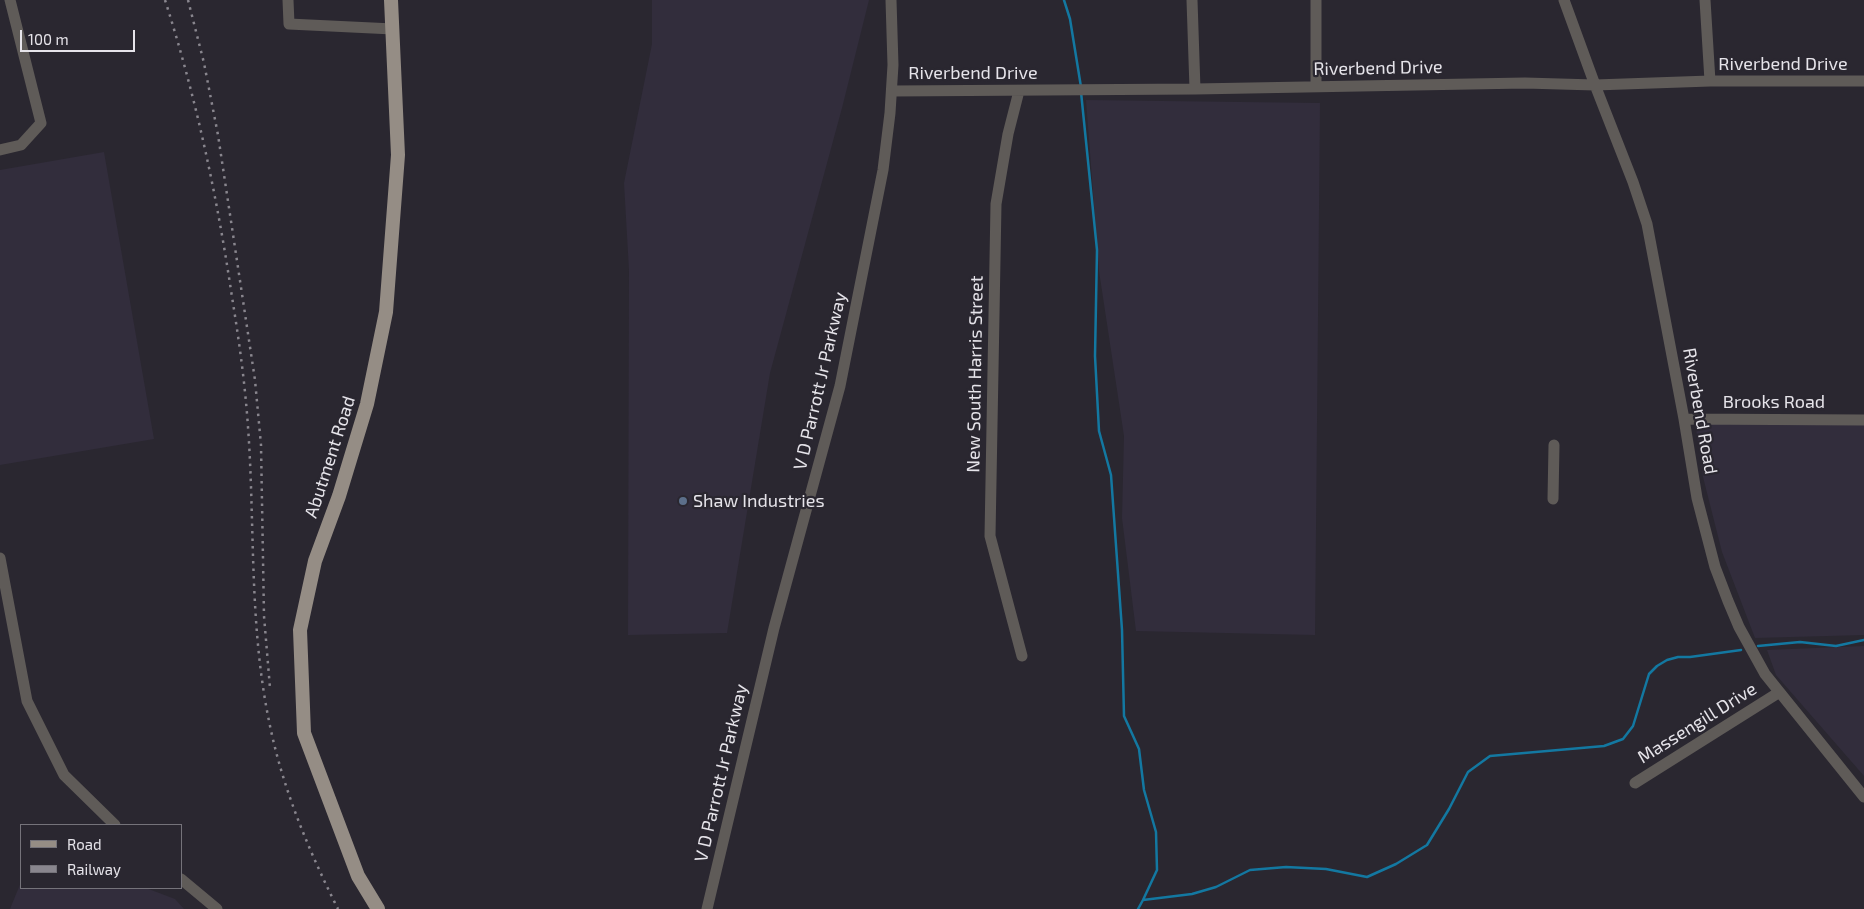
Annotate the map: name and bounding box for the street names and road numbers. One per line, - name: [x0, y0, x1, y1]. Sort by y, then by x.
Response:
- street label: Riverbend Drive: [1718, 53, 1848, 75]
- street label: Riverbend Drive: [1313, 56, 1443, 80]
- street label: Riverbend Drive: [908, 62, 1038, 84]
- street label: New South Harris Street: [962, 275, 988, 473]
- street label: V D Parrott Jr Parkway: [789, 290, 851, 472]
- street label: Riverbend Road: [1678, 346, 1722, 476]
- street label: Brooks Road: [1723, 391, 1825, 413]
- street label: Abutment Road: [300, 393, 360, 521]
- street label: Massengill Drive: [1634, 678, 1760, 768]
- street label: V D Parrott Jr Parkway: [690, 682, 752, 864]

